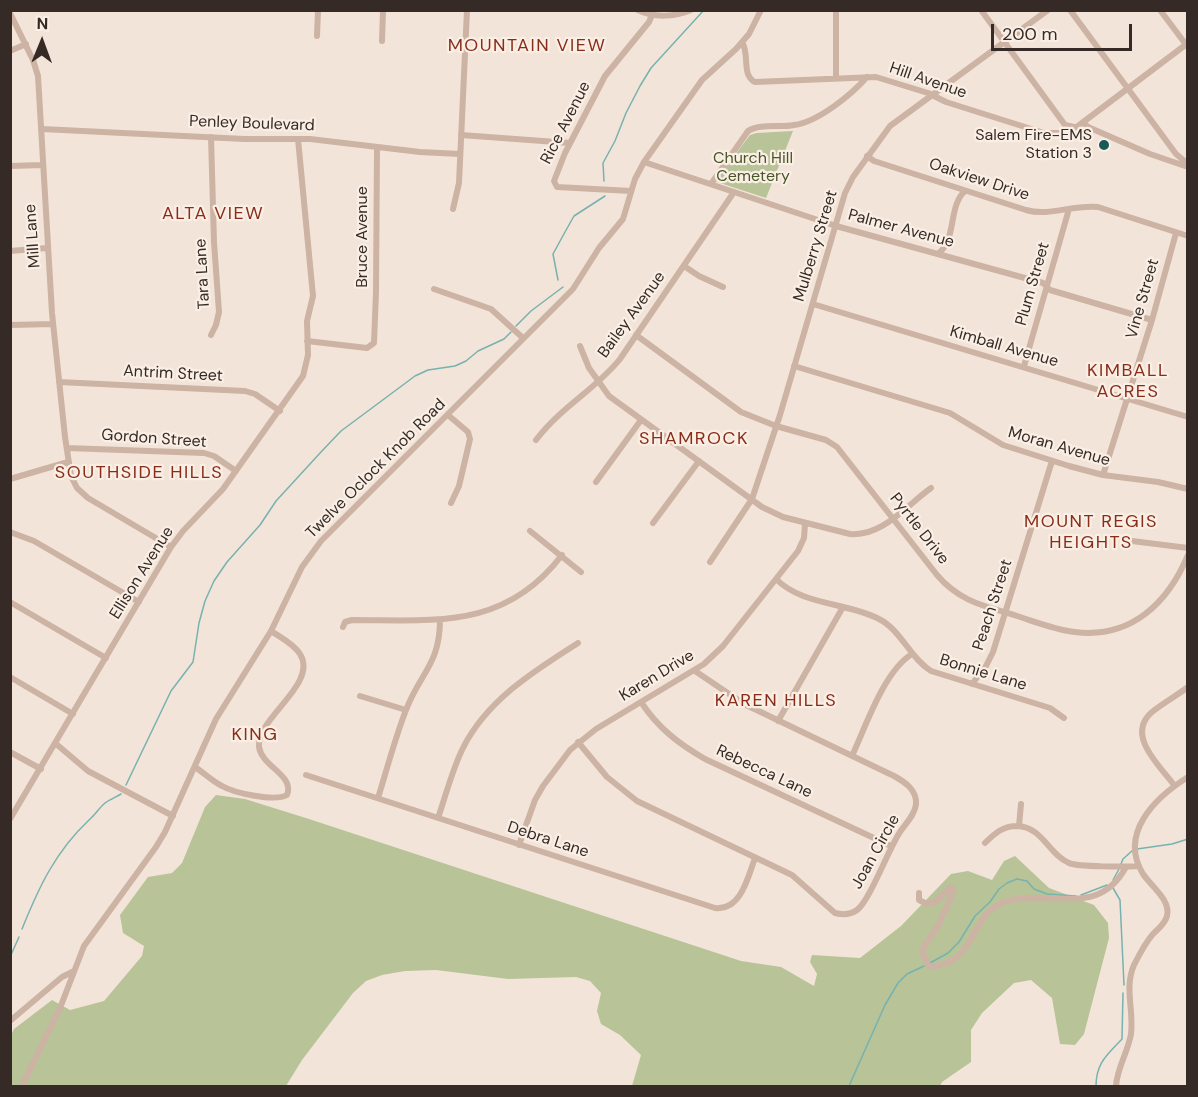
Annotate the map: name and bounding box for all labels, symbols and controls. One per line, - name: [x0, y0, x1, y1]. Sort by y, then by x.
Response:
- north arrow: [12, 12, 72, 72]
- scale bar: [994, 12, 1135, 50]
- text: N: [36, 13, 48, 34]
- text: 200 m: [1002, 22, 1058, 46]
- district label: MOUNTAIN VIEW: [448, 35, 606, 57]
- street label: Hill Avenue: [887, 59, 969, 103]
- street label: Rice Avenue: [537, 78, 595, 168]
- street label: Penley Boulevard: [189, 112, 315, 136]
- place label: Salem Fire-EMS Station 3: [975, 126, 1092, 164]
- marker: Salem Fire-EMS Station 3: [1097, 138, 1111, 152]
- park label: Church Hill Cemetery: [713, 149, 793, 187]
- street label: Oakview Drive: [926, 155, 1032, 205]
- street label: Bruce Avenue: [353, 186, 373, 288]
- street label: Mulberry Street: [790, 188, 842, 304]
- street label: Mill Lane: [21, 203, 45, 269]
- district label: ALTA VIEW: [162, 203, 264, 225]
- street label: Palmer Avenue: [846, 206, 956, 252]
- street label: Tara Lane: [192, 238, 214, 310]
- street label: Plum Street: [1012, 240, 1054, 328]
- street label: Vine Street: [1122, 257, 1164, 341]
- street label: Bailey Avenue: [594, 268, 670, 362]
- street label: Kimball Avenue: [948, 322, 1060, 372]
- district label: KIMBALL ACRES: [1087, 360, 1169, 403]
- street label: Antrim Street: [123, 362, 223, 386]
- street label: Twelve Oclock Knob Road: [302, 395, 450, 543]
- street label: Moran Avenue: [1006, 423, 1112, 471]
- street label: Gordon Street: [101, 426, 207, 452]
- district label: SHAMROCK: [639, 428, 749, 450]
- district label: SOUTHSIDE HILLS: [55, 462, 223, 484]
- street label: Pyrtle Drive: [885, 490, 953, 568]
- district label: MOUNT REGIS HEIGHTS: [1024, 511, 1158, 554]
- street label: Ellison Avenue: [106, 523, 178, 623]
- street label: Peach Street: [969, 557, 1017, 653]
- street label: Karen Drive: [616, 646, 698, 706]
- street label: Bonnie Lane: [937, 651, 1029, 695]
- district label: KAREN HILLS: [715, 690, 837, 712]
- district label: KING: [232, 724, 278, 746]
- street label: Rebecca Lane: [713, 741, 815, 803]
- street label: Joan Circle: [848, 811, 904, 893]
- street label: Debra Lane: [505, 818, 591, 862]

